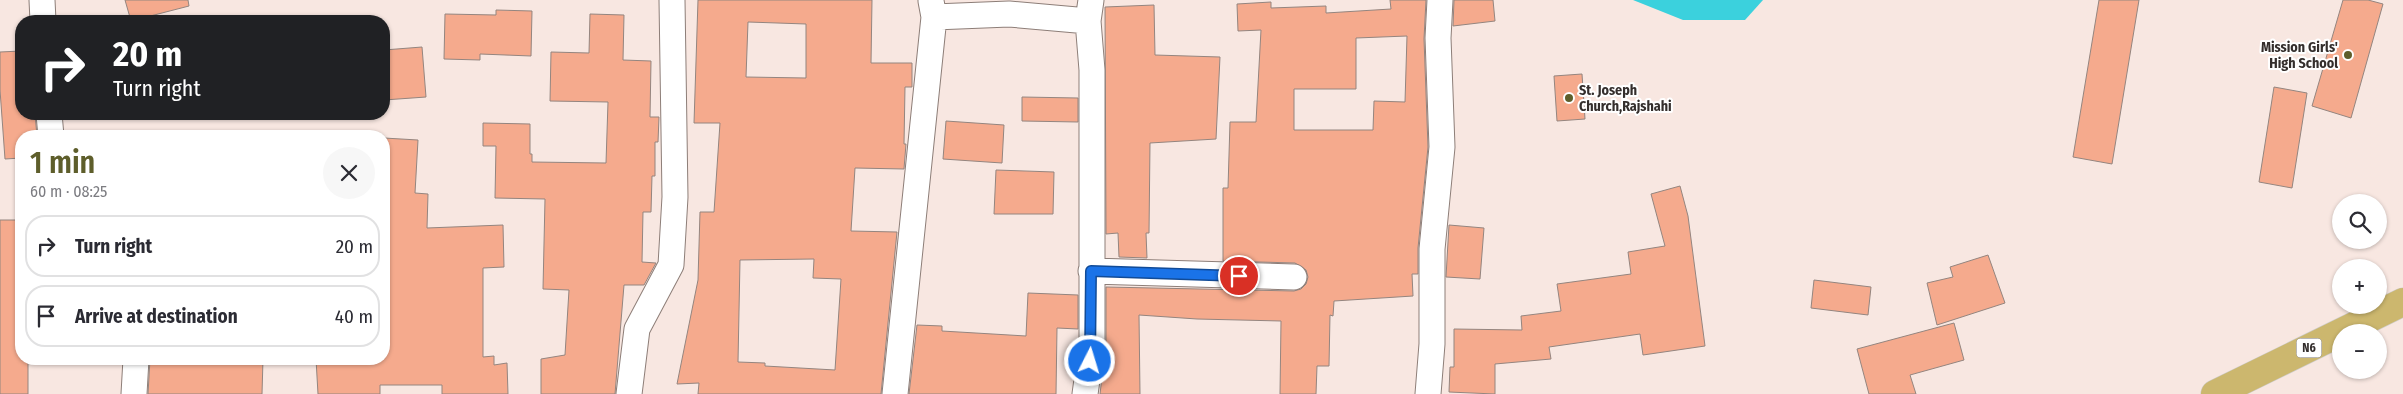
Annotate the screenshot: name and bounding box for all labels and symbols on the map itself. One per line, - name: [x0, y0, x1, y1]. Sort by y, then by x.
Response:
- place label: Mission Girls' High School: [2261, 39, 2338, 72]
- marker: Mission Girls' High School: [2342, 49, 2354, 61]
- place label: St. Joseph Church,Rajshahi: [1579, 82, 1672, 115]
- marker: St. Joseph Church,Rajshahi: [1563, 92, 1575, 104]
- pin: [1218, 255, 1260, 297]
- position arrow: [1063, 334, 1115, 386]
- road number: N6: [2296, 338, 2322, 358]

